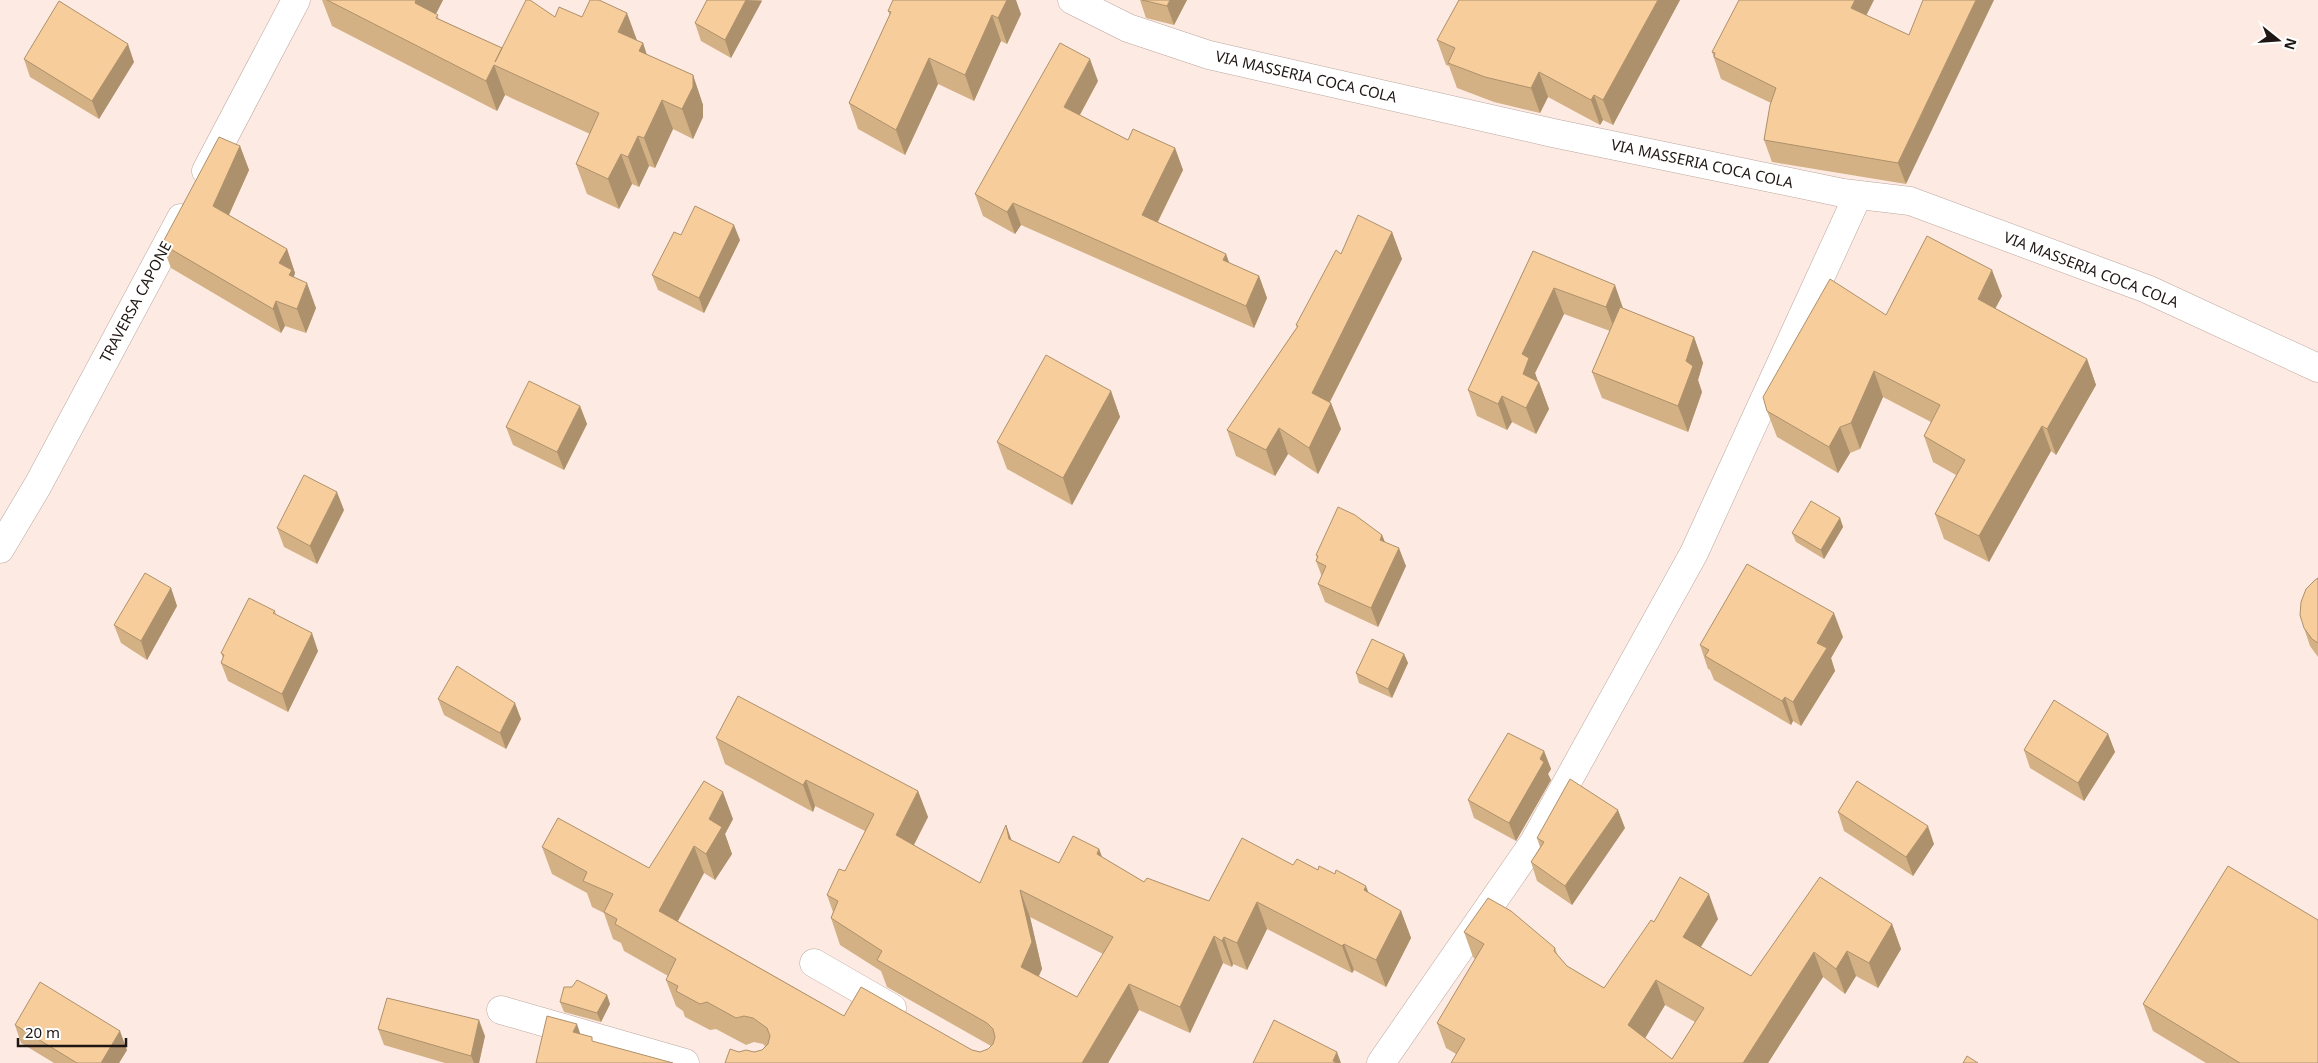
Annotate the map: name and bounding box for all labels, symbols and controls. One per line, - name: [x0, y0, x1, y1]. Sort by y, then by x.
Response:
- north arrow: [2253, 15, 2303, 65]
- text: N: [2280, 36, 2302, 52]
- street label: VIA MASSERIA COCA COLA: [1214, 45, 1399, 107]
- street label: VIA MASSERIA COCA COLA: [1609, 134, 1795, 192]
- street label: VIA MASSERIA COCA COLA: [2001, 226, 2182, 312]
- street label: TRAVERSA CAPONE: [95, 237, 176, 366]
- scale bar: [18, 1016, 125, 1048]
- text: 20 m: [25, 1022, 60, 1042]

